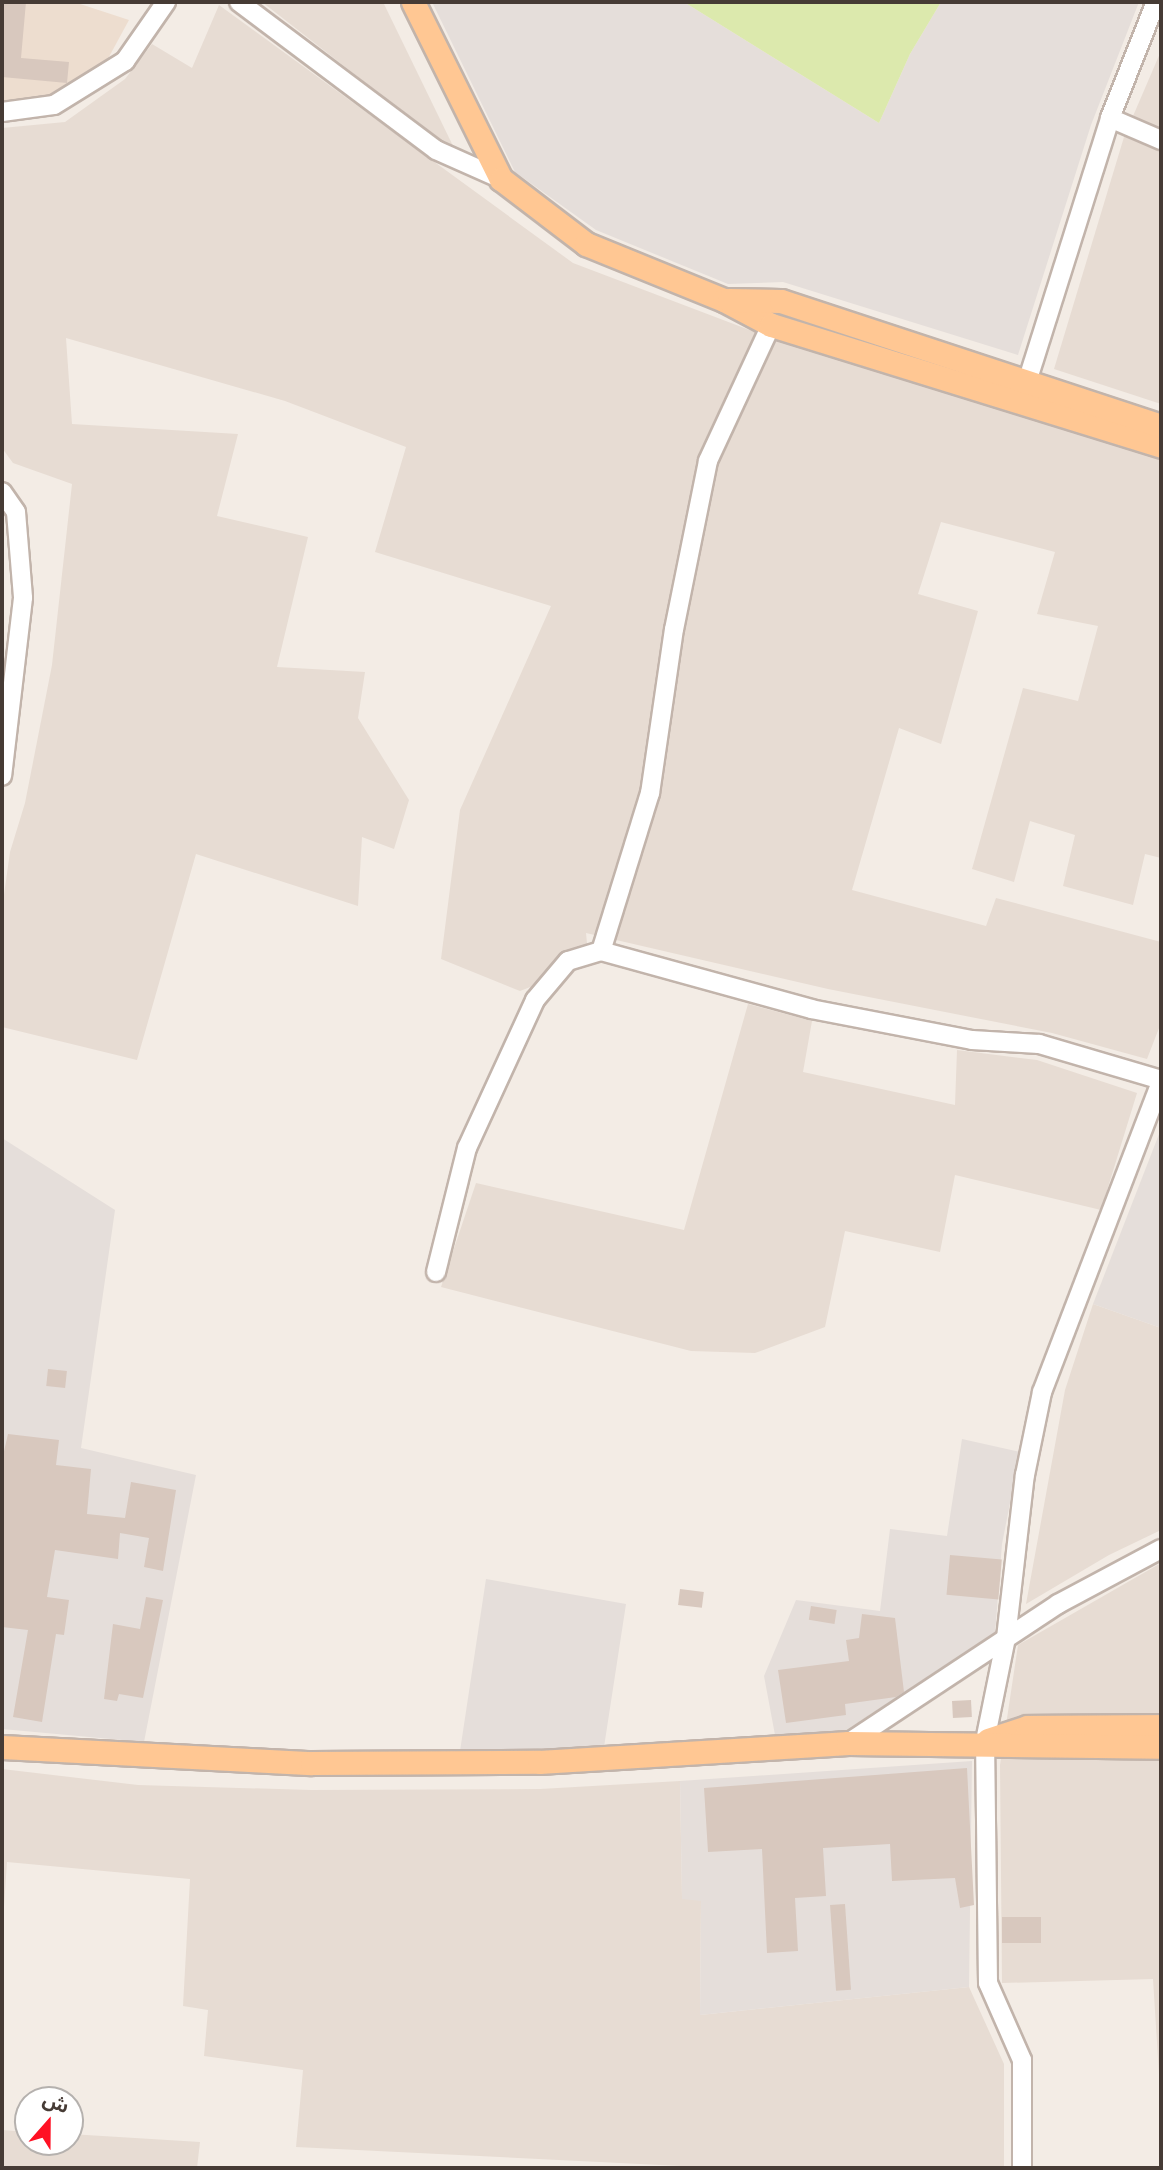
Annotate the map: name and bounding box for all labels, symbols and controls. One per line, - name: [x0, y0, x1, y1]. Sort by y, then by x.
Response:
- north arrow: [14, 2086, 84, 2156]
- text: ش: [40, 2087, 72, 2118]

